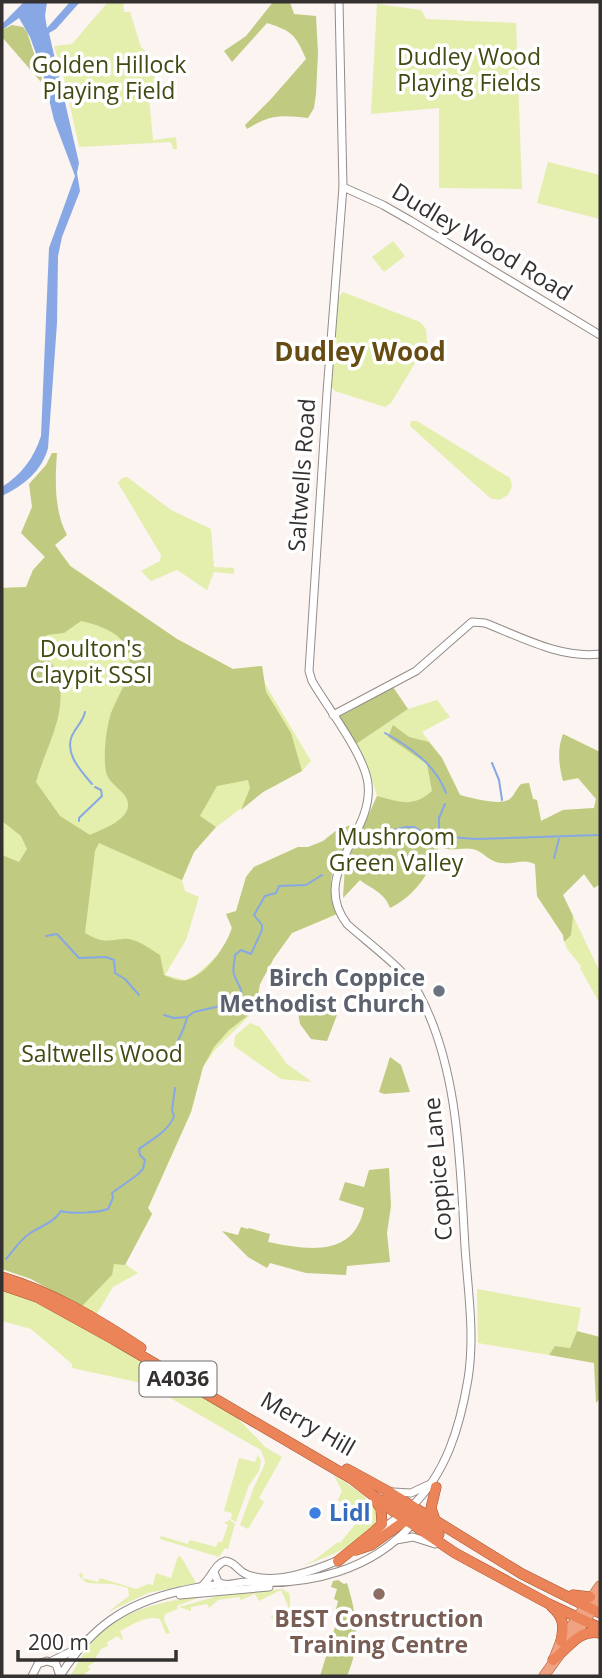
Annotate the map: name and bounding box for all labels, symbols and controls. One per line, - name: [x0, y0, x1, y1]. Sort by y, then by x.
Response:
- park label: Dudley Wood Playing Fields: [397, 40, 541, 98]
- park label: Golden Hillock Playing Field: [32, 48, 186, 106]
- street label: Dudley Wood Road: [386, 175, 579, 308]
- district label: Dudley Wood: [274, 333, 446, 369]
- street label: Saltwells Road: [280, 397, 322, 553]
- park label: Doulton's Claypit SSSI: [30, 632, 152, 690]
- park label: Mushroom Green Valley: [329, 820, 464, 878]
- place label: Birch Coppice Methodist Church: [219, 961, 425, 1019]
- marker: Birch Coppice Methodist Church: [431, 983, 447, 999]
- park label: Saltwells Wood: [21, 1037, 183, 1069]
- street label: Coppice Lane: [415, 1096, 459, 1242]
- road number: A4036: [140, 1362, 216, 1396]
- street label: Merry Hill: [255, 1383, 362, 1463]
- place label: Lidl: [329, 1496, 371, 1528]
- marker: Lidl: [307, 1505, 323, 1521]
- marker: BEST Construction Training Centre: [371, 1586, 387, 1602]
- place label: BEST Construction Training Centre: [274, 1602, 484, 1660]
- scale bar: [18, 1618, 175, 1662]
- text: 200 m: [28, 1628, 89, 1656]

